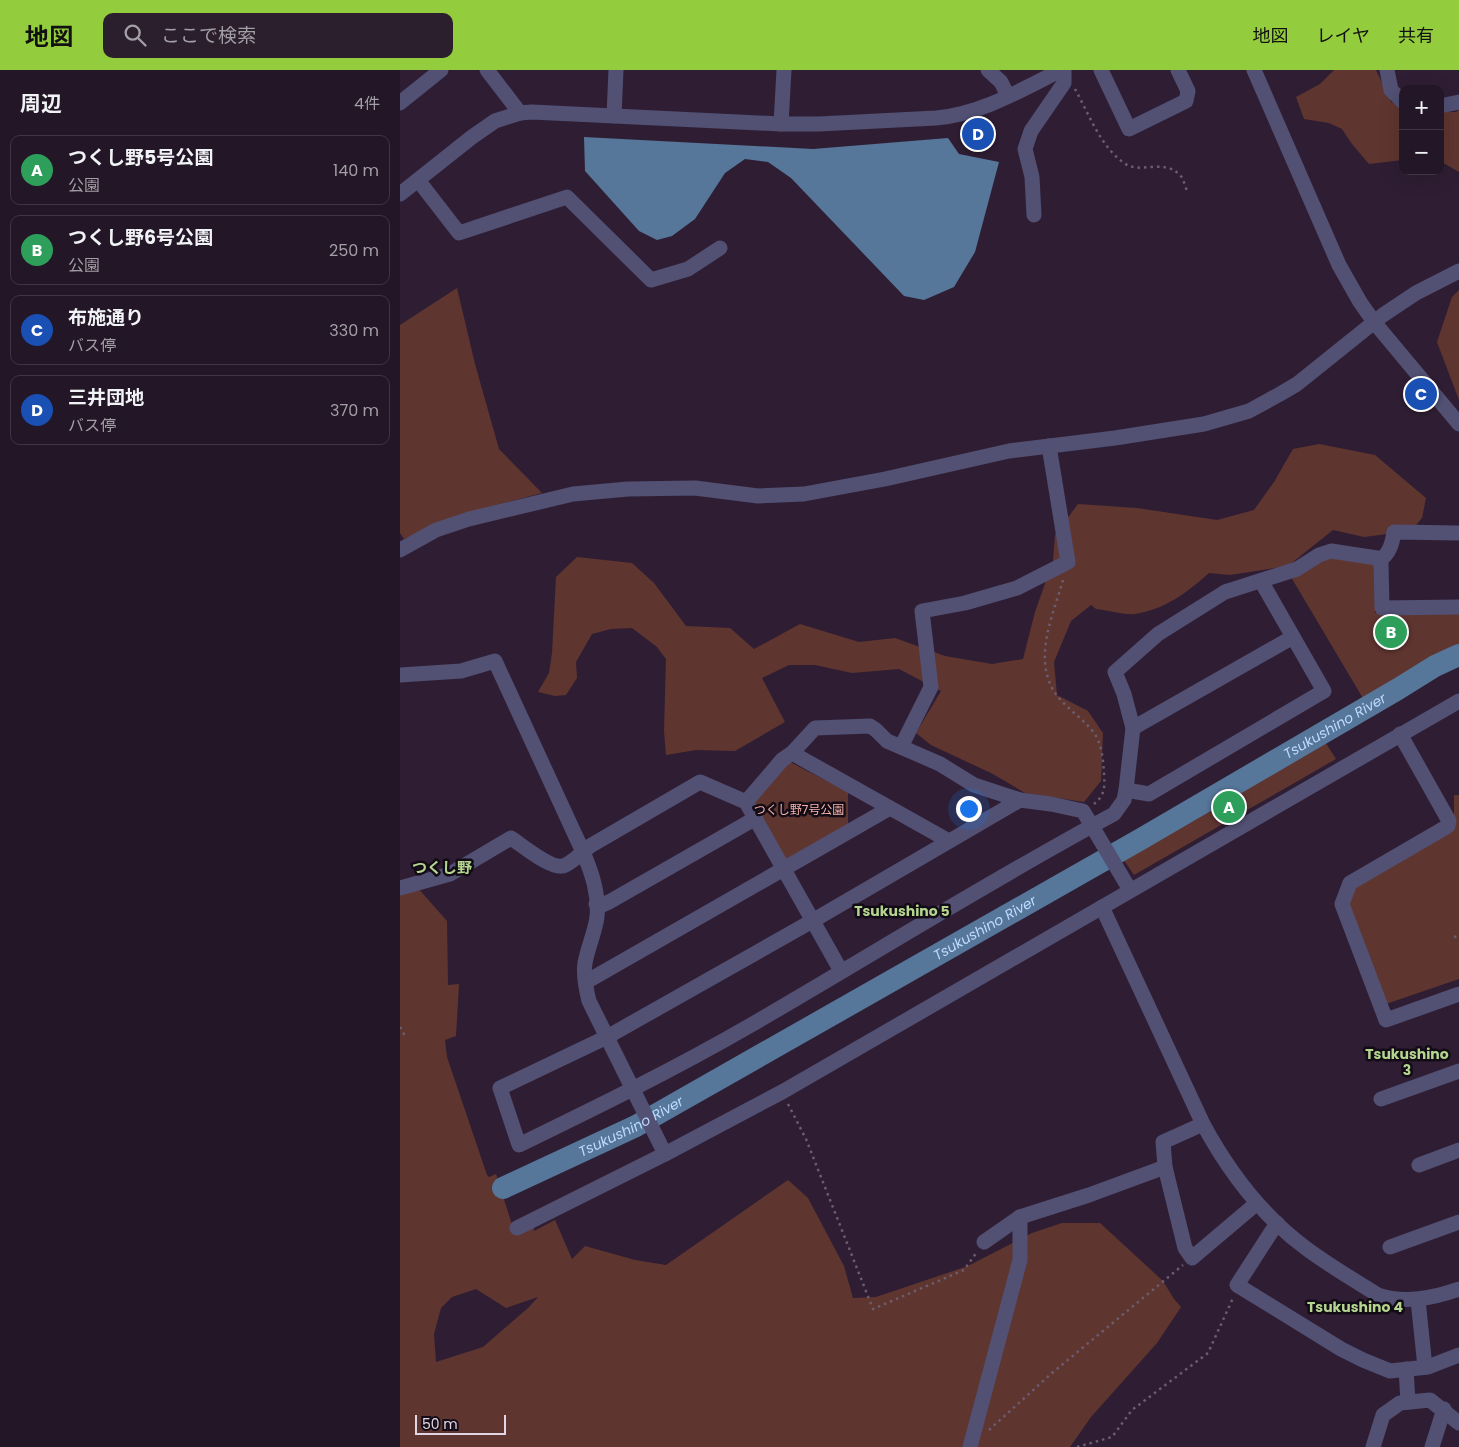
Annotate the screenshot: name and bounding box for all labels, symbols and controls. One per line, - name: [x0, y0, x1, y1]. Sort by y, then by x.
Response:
- search box: [103, 13, 453, 58]
- text: 地図: [25, 20, 73, 53]
- icon: search: [121, 21, 149, 49]
- text: ここで検索: [161, 22, 256, 49]
- text: 地図: [1253, 23, 1289, 48]
- text: レイヤ: [1317, 23, 1370, 48]
- text: 共有: [1398, 23, 1434, 48]
- map controls: [1399, 85, 1444, 175]
- button: +: [1399, 85, 1444, 130]
- text: 周辺: [20, 89, 62, 118]
- text: 4件: [354, 92, 380, 115]
- pin: D: [962, 115, 994, 153]
- button: −: [1399, 130, 1444, 175]
- text: つくし野5号公園: [68, 144, 213, 171]
- text: A: [31, 159, 43, 182]
- text: 140 m: [333, 159, 379, 182]
- text: 公園: [68, 174, 100, 197]
- text: つくし野6号公園: [68, 224, 213, 251]
- text: B: [32, 239, 42, 262]
- text: 250 m: [329, 239, 379, 262]
- text: 公園: [68, 254, 100, 277]
- text: 布施通り: [68, 304, 144, 331]
- text: C: [31, 319, 43, 342]
- text: 330 m: [329, 319, 379, 342]
- text: バス停: [68, 334, 116, 357]
- pin: C: [1405, 375, 1437, 413]
- text: 三井団地: [68, 384, 144, 411]
- text: D: [31, 399, 43, 422]
- text: 370 m: [330, 399, 379, 422]
- text: バス停: [68, 414, 116, 437]
- pin: B: [1375, 613, 1407, 651]
- water label: Tsukushino River: [1280, 688, 1390, 764]
- pin: A: [1213, 788, 1245, 826]
- your location: [956, 796, 982, 822]
- park label: つくし野7号公園: [754, 801, 844, 818]
- district label: つくし野: [412, 857, 472, 878]
- water label: Tsukushino River: [930, 890, 1041, 965]
- district label: Tsukushino 5: [854, 901, 950, 921]
- district label: Tsukushino 3: [1365, 1044, 1449, 1080]
- water label: Tsukushino River: [575, 1091, 688, 1162]
- district label: Tsukushino 4: [1307, 1297, 1403, 1317]
- scale bar: [415, 1412, 506, 1435]
- text: 50 m: [422, 1414, 458, 1434]

